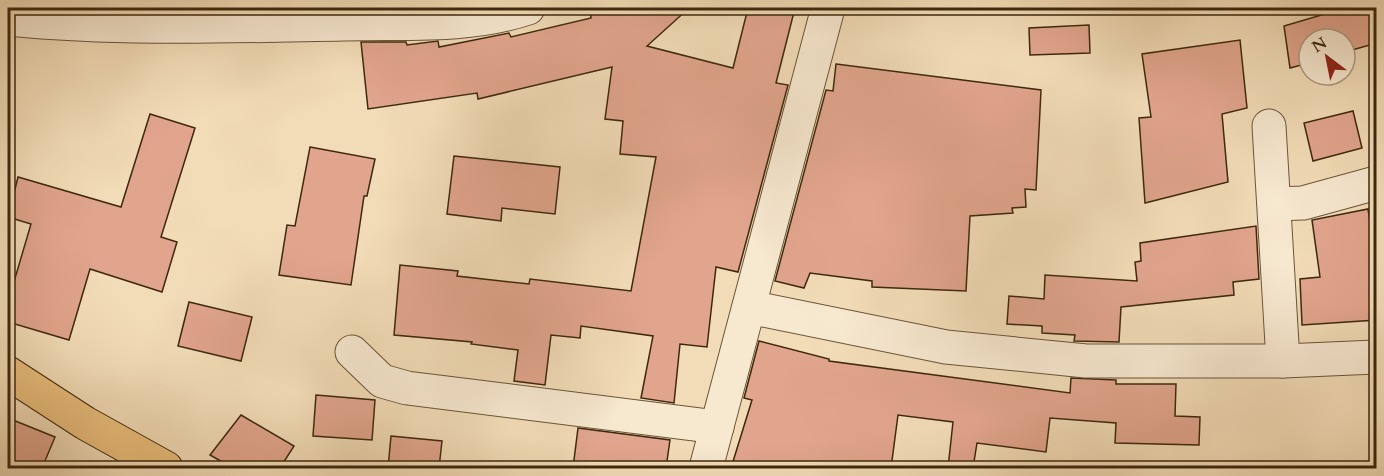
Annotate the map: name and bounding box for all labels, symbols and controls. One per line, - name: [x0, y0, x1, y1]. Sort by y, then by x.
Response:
- north arrow: [1297, 27, 1357, 87]
- text: N: [1308, 32, 1331, 58]

